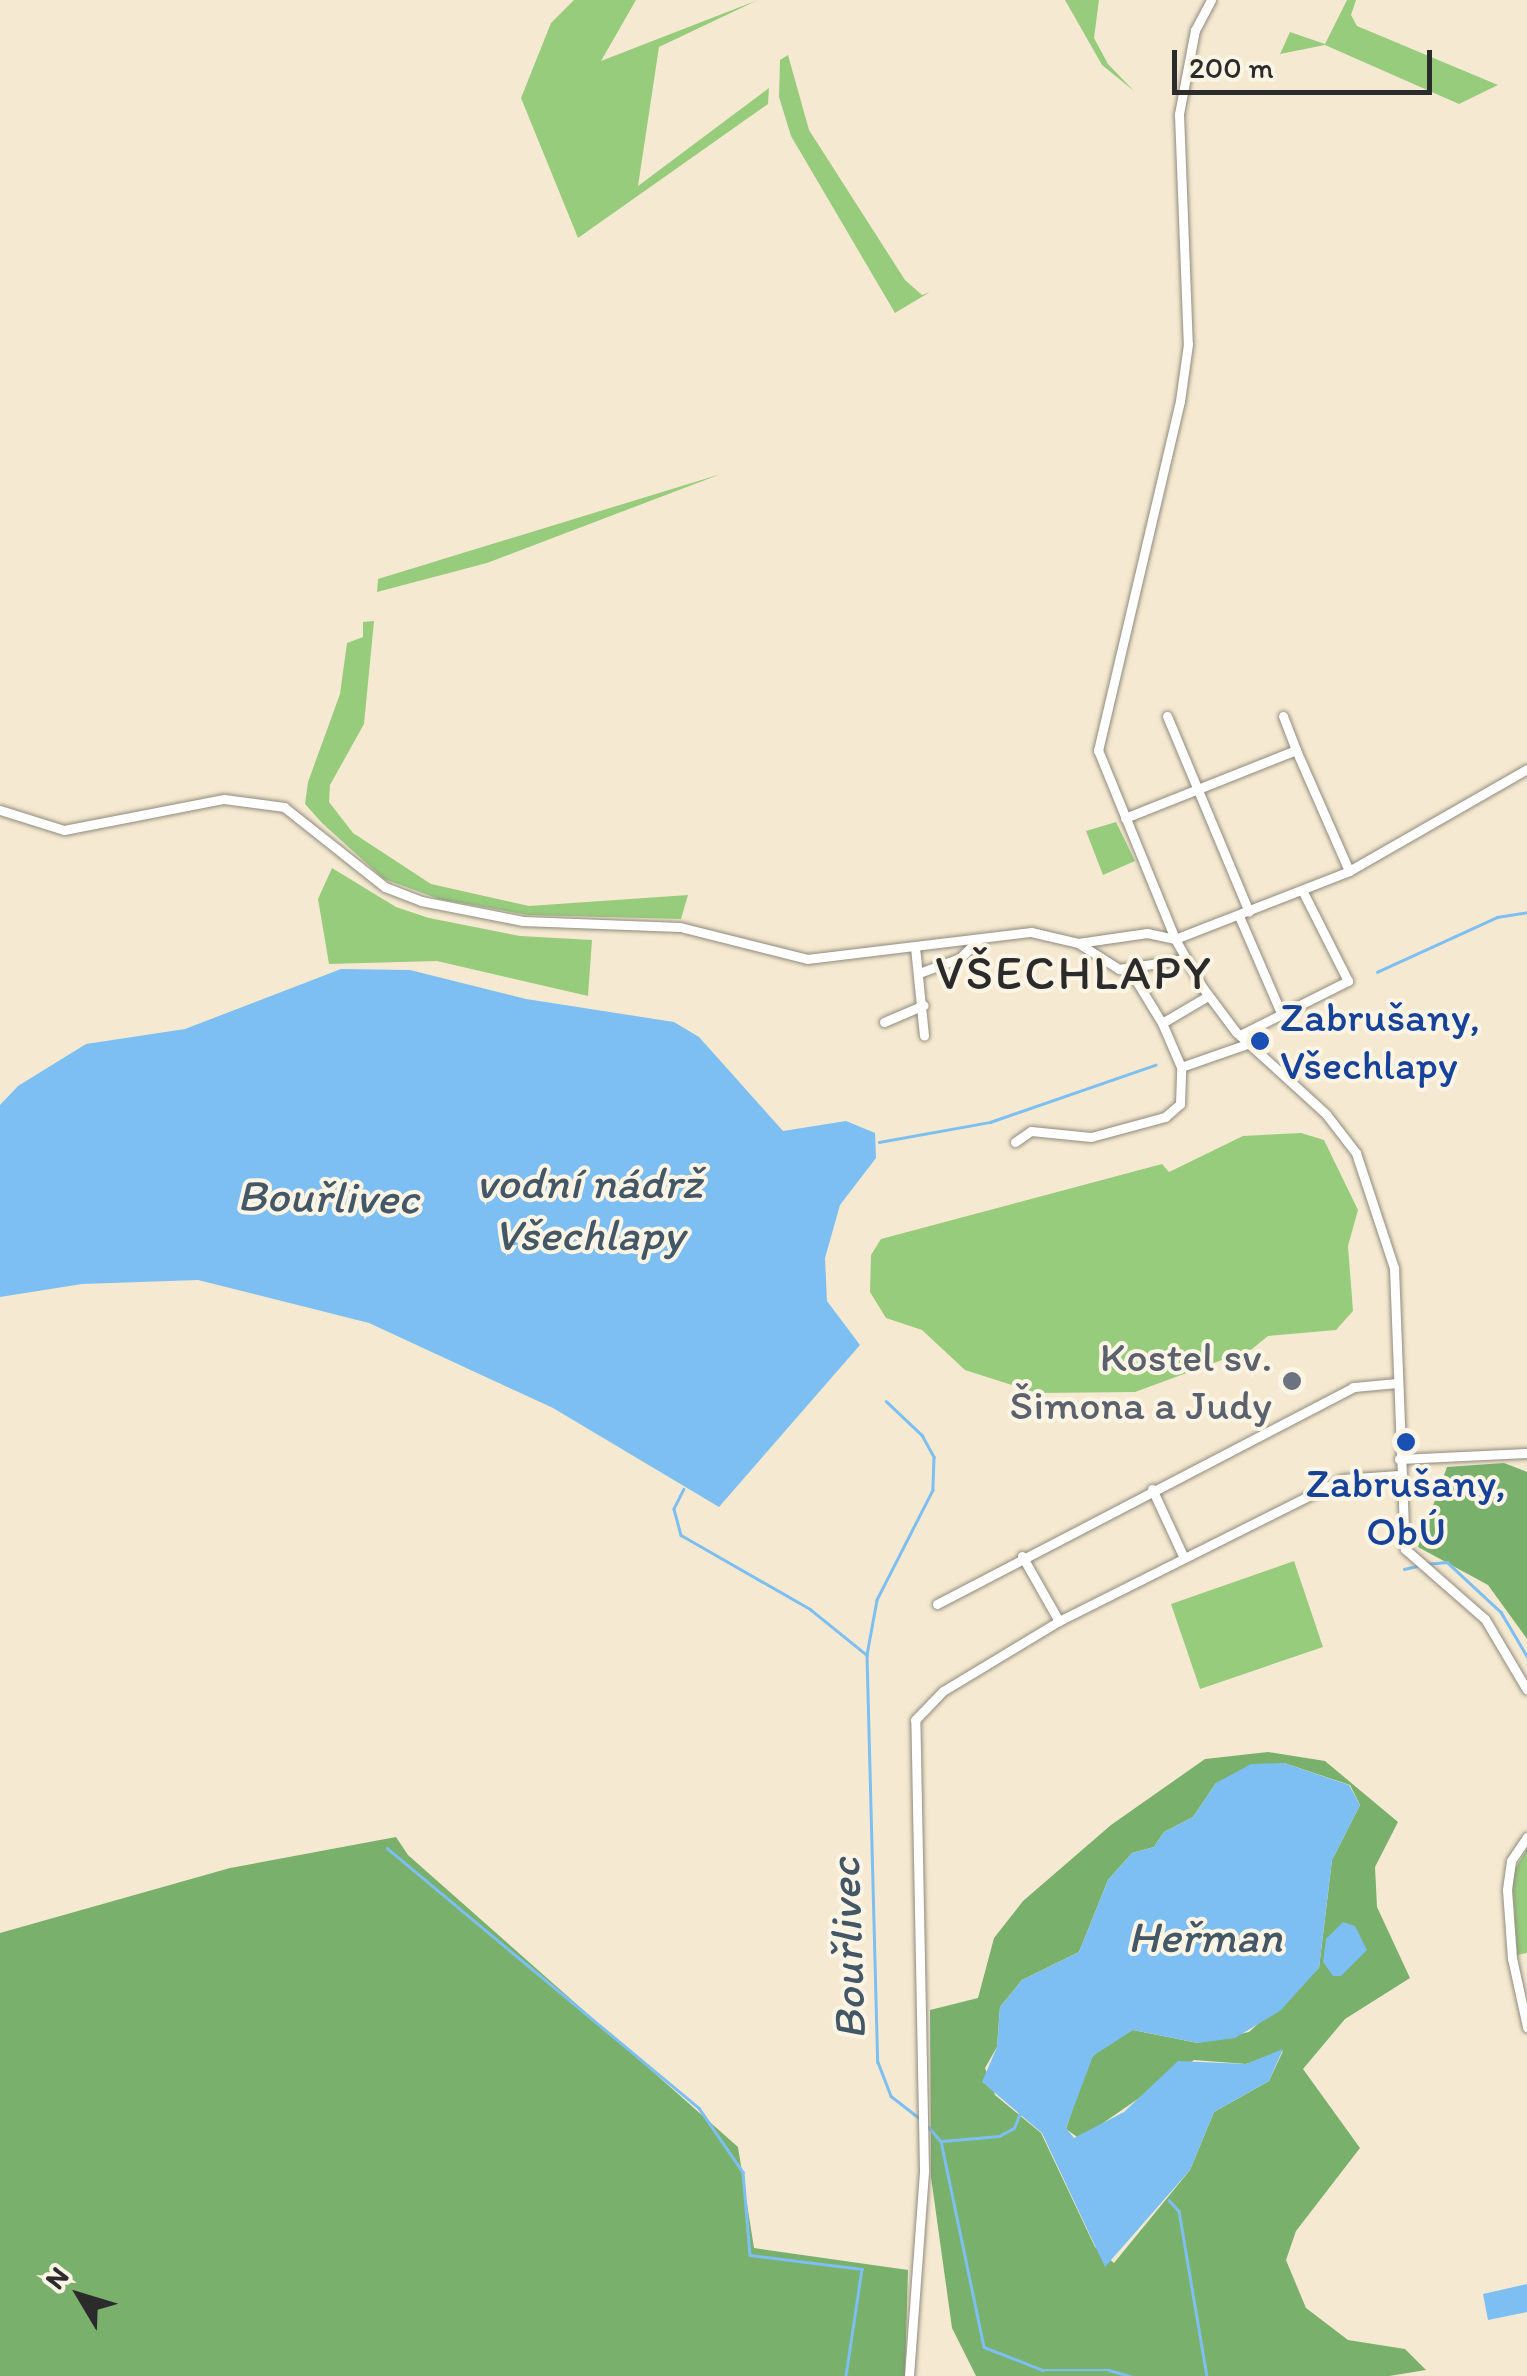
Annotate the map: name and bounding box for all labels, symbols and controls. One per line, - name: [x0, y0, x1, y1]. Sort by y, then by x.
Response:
- scale bar: [1177, 30, 1437, 92]
- text: 200 m: [1189, 49, 1274, 86]
- district label: VŠECHLAPY: [935, 944, 1213, 1002]
- place label: Zabrušany, Všechlapy: [1280, 992, 1480, 1090]
- marker: Zabrušany, Všechlapy: [1249, 1030, 1271, 1052]
- water label: vodní nádrž Všechlapy: [476, 1156, 702, 1262]
- water label: Bouřlivec: [236, 1168, 420, 1226]
- place label: Kostel sv. Šimona a Judy: [1010, 1332, 1272, 1430]
- marker: Kostel sv. Šimona a Judy: [1281, 1370, 1303, 1392]
- marker: Zabrušany, ObÚ: [1395, 1431, 1417, 1453]
- place label: Zabrušany, ObÚ: [1306, 1458, 1506, 1556]
- water label: Bouřlivec: [817, 1857, 877, 2041]
- water label: Heřman: [1128, 1910, 1282, 1964]
- north arrow: [30, 2246, 130, 2346]
- text: N: [37, 2260, 76, 2295]

